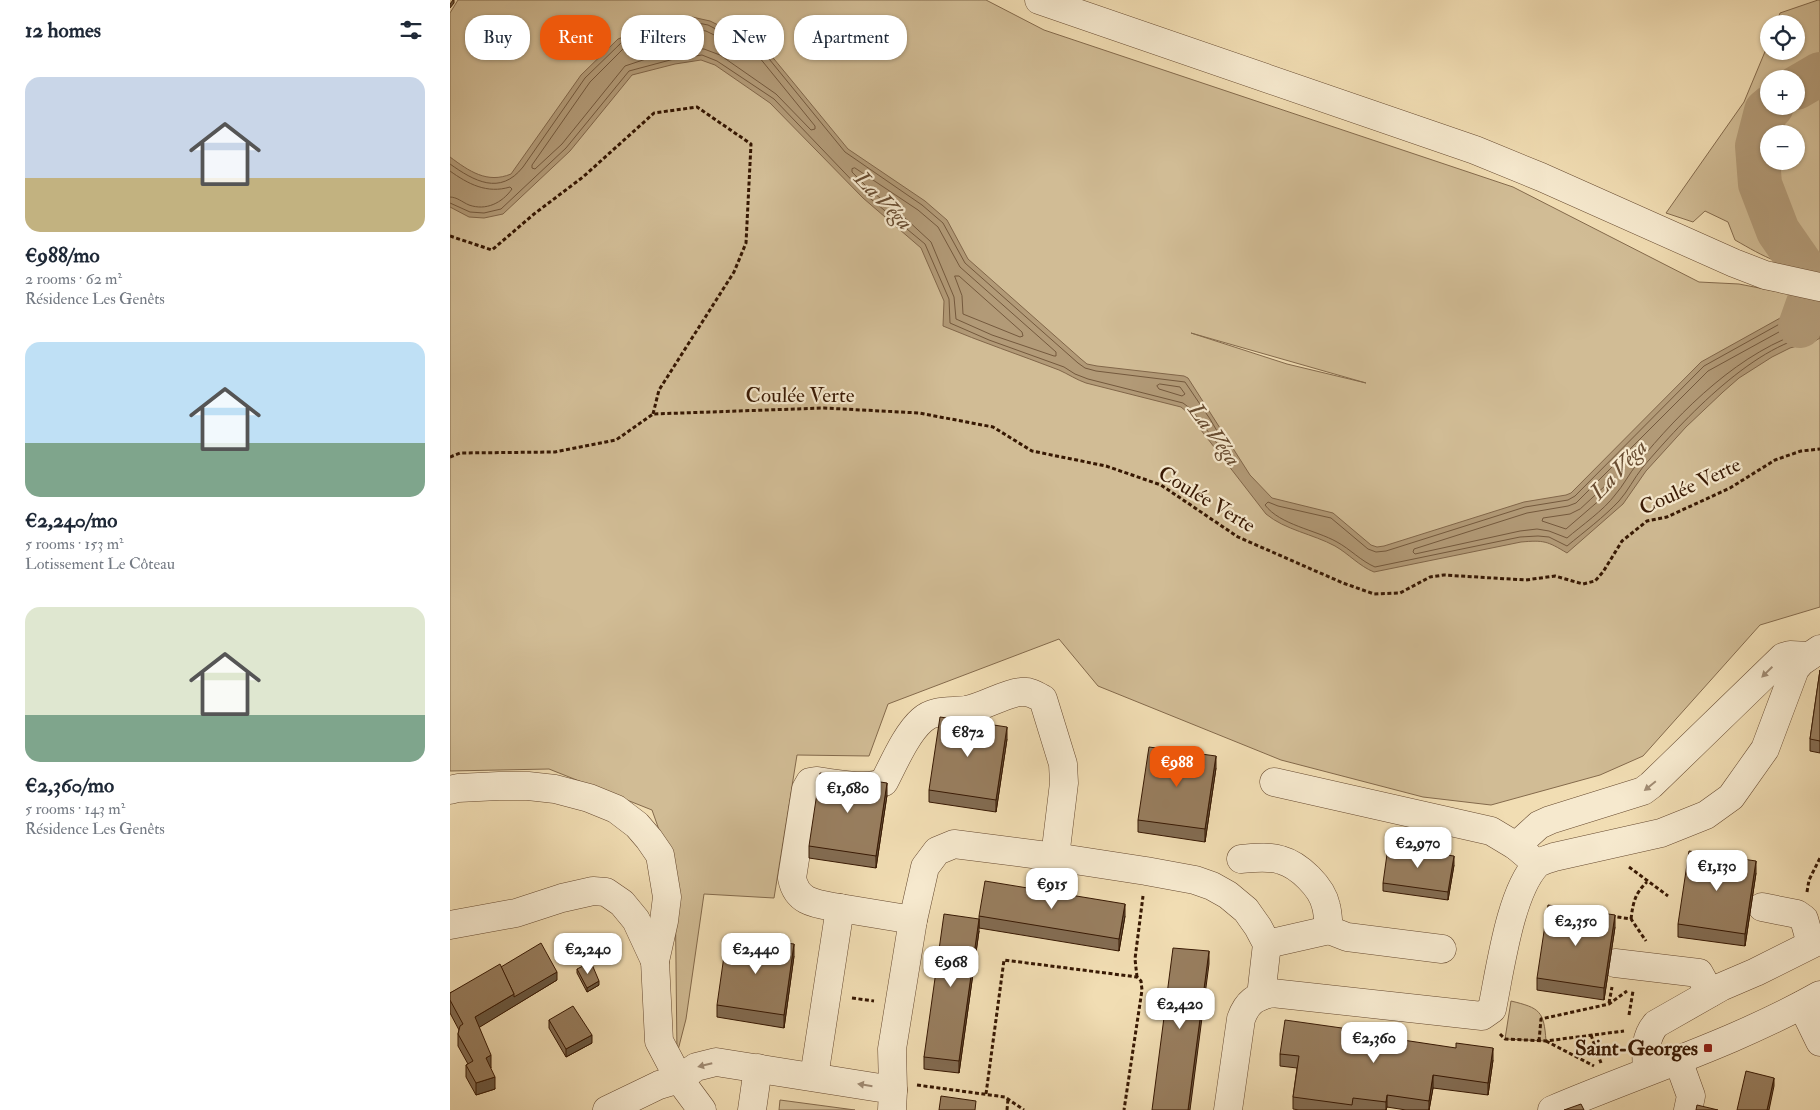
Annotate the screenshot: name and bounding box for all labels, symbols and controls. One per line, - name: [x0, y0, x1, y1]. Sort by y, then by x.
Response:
- chip: Buy: [465, 15, 530, 60]
- chip: Rent: [540, 15, 611, 60]
- chip: Filters: [621, 15, 704, 60]
- chip: New: [714, 15, 784, 60]
- chip: Apartment: [794, 15, 907, 60]
- map controls: [1760, 15, 1805, 170]
- button: locate: [1760, 15, 1805, 60]
- icon: filters: [397, 16, 425, 44]
- text: 12 homes: [25, 17, 101, 44]
- button: +: [1760, 70, 1805, 115]
- icon: home: [180, 109, 270, 199]
- button: −: [1760, 125, 1805, 170]
- water label: La Véga: [848, 164, 918, 236]
- text: €988/mo: [25, 242, 100, 269]
- text: 2 rooms · 62 m²: [25, 269, 122, 289]
- text: Résidence Les Genêts: [25, 289, 165, 309]
- icon: home: [180, 374, 270, 464]
- street label: Coulée Verte: [746, 382, 855, 409]
- water label: La Véga: [1181, 396, 1247, 472]
- water label: La Véga: [1583, 434, 1653, 506]
- street label: Coulée Verte: [1635, 451, 1745, 522]
- street label: Coulée Verte: [1153, 460, 1261, 539]
- text: €2,240/mo: [25, 507, 117, 534]
- text: 5 rooms · 153 m²: [25, 534, 124, 554]
- text: Lotissement Le Côteau: [25, 554, 175, 574]
- icon: home: [180, 639, 270, 729]
- one-way arrow: [1761, 666, 1773, 678]
- pin: €872: [938, 716, 998, 758]
- text: €872: [952, 722, 984, 742]
- pin: €988: [1147, 746, 1207, 788]
- text: €988: [1161, 752, 1193, 772]
- text: €2,360/mo: [25, 772, 114, 799]
- pin: €1,680: [807, 772, 889, 814]
- text: €1,680: [827, 778, 869, 798]
- one-way arrow: [1644, 780, 1657, 791]
- text: 5 rooms · 143 m²: [25, 799, 125, 819]
- text: Résidence Les Genêts: [25, 819, 165, 839]
- pin: €2,970: [1377, 826, 1459, 869]
- text: €2,970: [1396, 833, 1440, 853]
- pin: €1,130: [1676, 850, 1758, 892]
- text: €1,130: [1698, 856, 1736, 876]
- pin: €915: [1022, 868, 1082, 910]
- text: €915: [1037, 874, 1067, 894]
- pin: €2,350: [1535, 904, 1617, 947]
- text: €2,350: [1555, 911, 1597, 931]
- pin: €2,240: [547, 932, 629, 975]
- pin: €2,440: [715, 932, 797, 975]
- text: €2,240: [565, 939, 611, 959]
- text: €2,440: [732, 939, 780, 959]
- pin: €968: [921, 946, 981, 988]
- text: €968: [934, 952, 968, 972]
- pin: €2,420: [1139, 988, 1221, 1030]
- text: €2,420: [1157, 994, 1203, 1014]
- pin: €2,360: [1333, 1022, 1415, 1064]
- text: €2,360: [1352, 1028, 1396, 1048]
- place label: Saint-Georges: [1575, 1035, 1698, 1062]
- marker: Saint-Georges: [1702, 1042, 1714, 1054]
- one-way arrow: [697, 1061, 712, 1069]
- one-way arrow: [857, 1081, 873, 1089]

